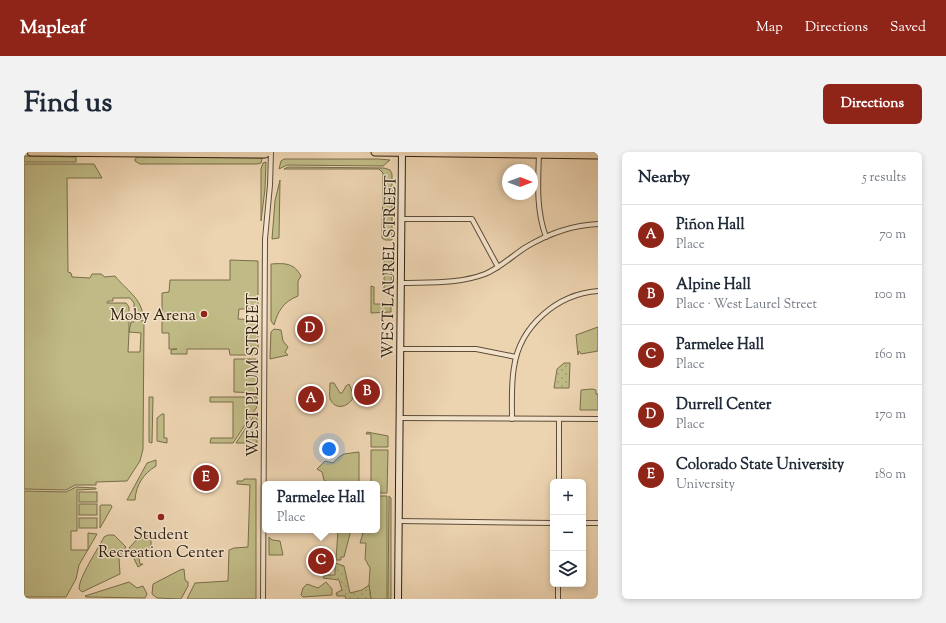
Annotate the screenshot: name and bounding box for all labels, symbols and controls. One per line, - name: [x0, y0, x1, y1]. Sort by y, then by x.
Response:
- text: Mapleaf: [20, 15, 86, 42]
- text: Map: [756, 18, 783, 38]
- text: Directions: [805, 18, 868, 38]
- text: Saved: [890, 18, 926, 38]
- text: Find us: [24, 84, 112, 124]
- button: Directions: [823, 84, 922, 124]
- north arrow: [502, 164, 538, 200]
- text: Nearby: [638, 166, 690, 190]
- text: 5 results: [862, 169, 906, 187]
- street label: WEST LAUREL STREET: [377, 175, 404, 359]
- text: Piñon Hall: [676, 215, 745, 236]
- text: A: [646, 226, 656, 244]
- text: 70 m: [879, 226, 906, 244]
- text: Place: [676, 236, 705, 254]
- text: Alpine Hall: [676, 275, 751, 296]
- text: B: [647, 286, 655, 304]
- text: 100 m: [874, 286, 906, 304]
- street label: WEST PLUM STREET: [243, 293, 266, 457]
- text: Place · West Laurel Street: [676, 296, 817, 314]
- place label: Moby Arena: [110, 305, 197, 328]
- marker: Moby Arena: [199, 309, 209, 319]
- pin: D: [297, 314, 323, 344]
- text: Parmelee Hall: [676, 335, 764, 356]
- text: C: [646, 346, 656, 364]
- text: 160 m: [875, 346, 906, 364]
- text: Place: [676, 356, 705, 374]
- pin: B: [354, 377, 380, 407]
- pin: A: [298, 384, 324, 414]
- text: Durrell Center: [676, 395, 771, 416]
- text: D: [646, 406, 656, 424]
- text: 170 m: [875, 406, 906, 424]
- text: Place: [676, 416, 705, 434]
- your location: [319, 439, 339, 459]
- text: Colorado State University: [676, 455, 844, 476]
- pin: E: [193, 463, 219, 493]
- text: E: [647, 466, 655, 484]
- text: 180 m: [875, 466, 906, 484]
- text: University: [676, 476, 735, 494]
- map controls: [550, 479, 586, 587]
- button: +: [550, 479, 586, 515]
- popup: [262, 481, 380, 533]
- text: Parmelee Hall: [277, 488, 365, 509]
- text: Place: [277, 509, 306, 527]
- marker: Student Recreation Center: [156, 512, 166, 522]
- button: −: [550, 515, 586, 551]
- place label: Student Recreation Center: [98, 524, 224, 565]
- pin: C: [308, 546, 334, 576]
- button: layers: [550, 551, 586, 587]

